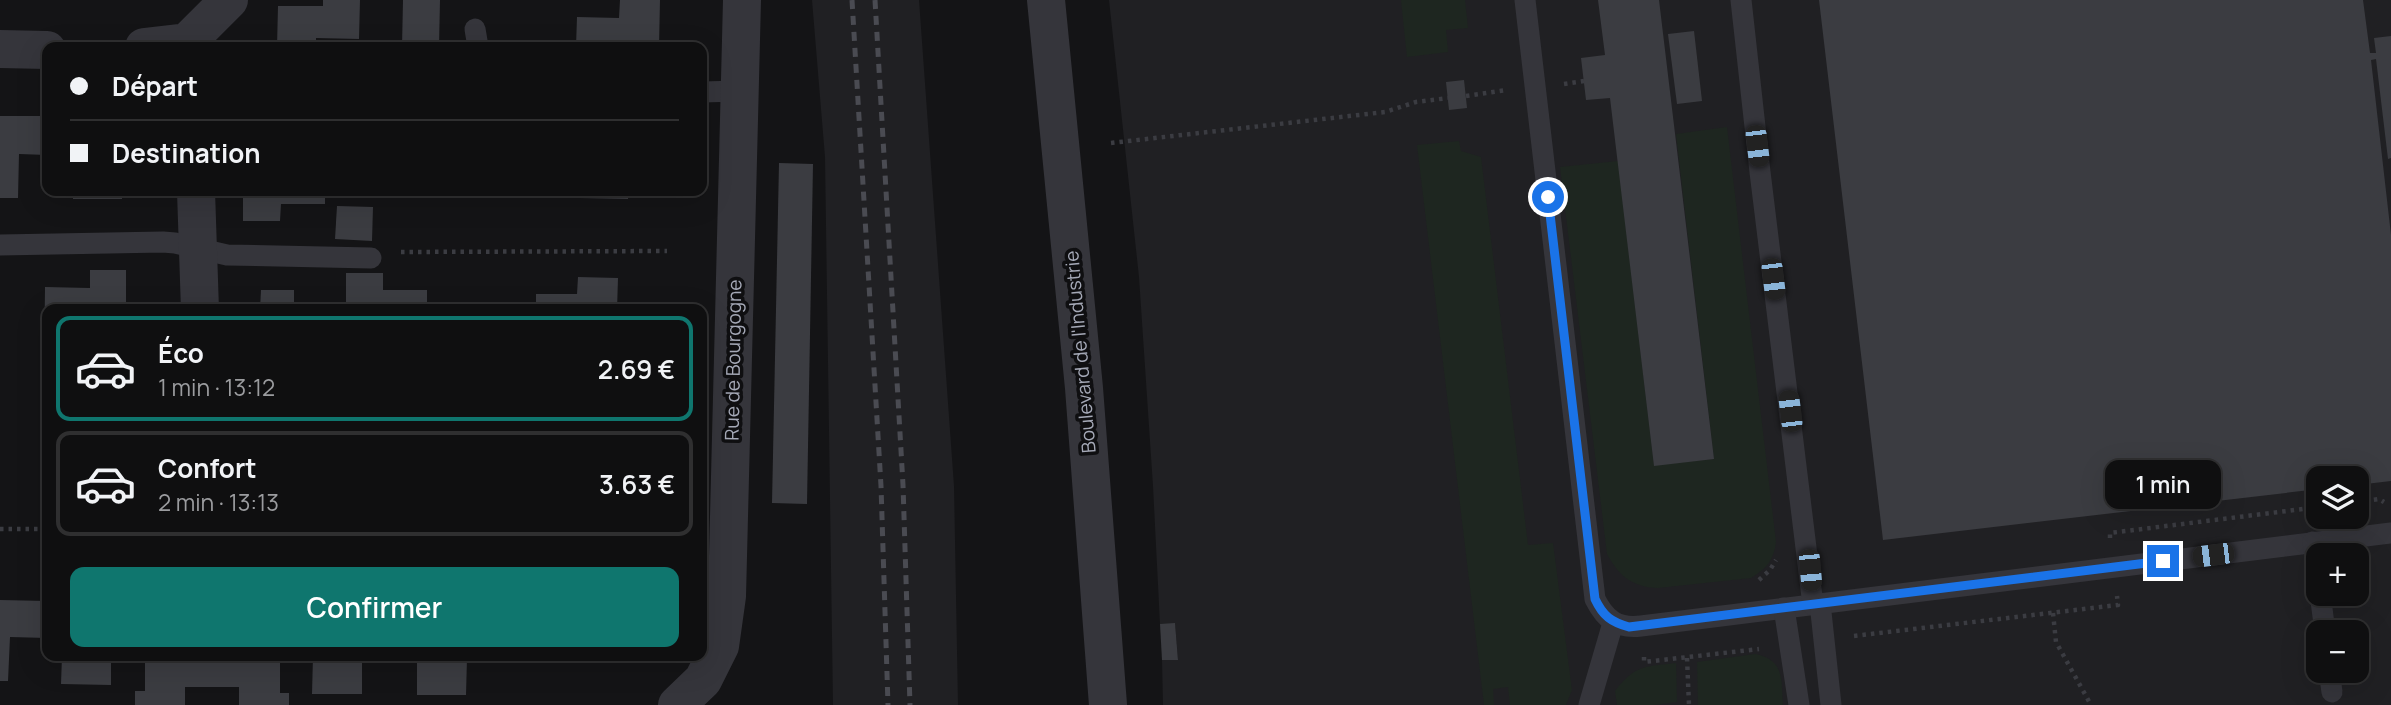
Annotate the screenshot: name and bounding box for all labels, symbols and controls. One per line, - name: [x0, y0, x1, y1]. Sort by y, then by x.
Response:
- text: Départ: [112, 68, 198, 104]
- car: [1745, 124, 1770, 168]
- text: Destination: [112, 135, 261, 171]
- route start: [1532, 181, 1564, 213]
- street label: Boulevard de l'Industrie: [1058, 250, 1102, 454]
- car: [1761, 257, 1786, 301]
- street label: Rue de Bourgogne: [719, 279, 747, 441]
- text: Éco: [158, 335, 204, 371]
- icon: car: [74, 337, 137, 400]
- text: 2.69 €: [598, 351, 675, 387]
- text: 1 min · 13:12: [158, 371, 275, 403]
- car: [1778, 389, 1803, 433]
- text: Confort: [158, 450, 257, 486]
- icon: car: [74, 452, 137, 515]
- callout: 1 min: [2105, 460, 2221, 508]
- text: 3.63 €: [599, 466, 675, 502]
- map controls: [2306, 466, 2369, 683]
- button: layers: [2306, 466, 2369, 529]
- text: 1 min: [2136, 468, 2190, 500]
- text: 2 min · 13:13: [158, 486, 279, 518]
- car: [2191, 542, 2236, 568]
- button: +: [2306, 543, 2369, 606]
- route end: [2147, 545, 2179, 577]
- car: [1798, 548, 1823, 592]
- button: Confirmer: [70, 567, 679, 647]
- button: −: [2306, 620, 2369, 683]

